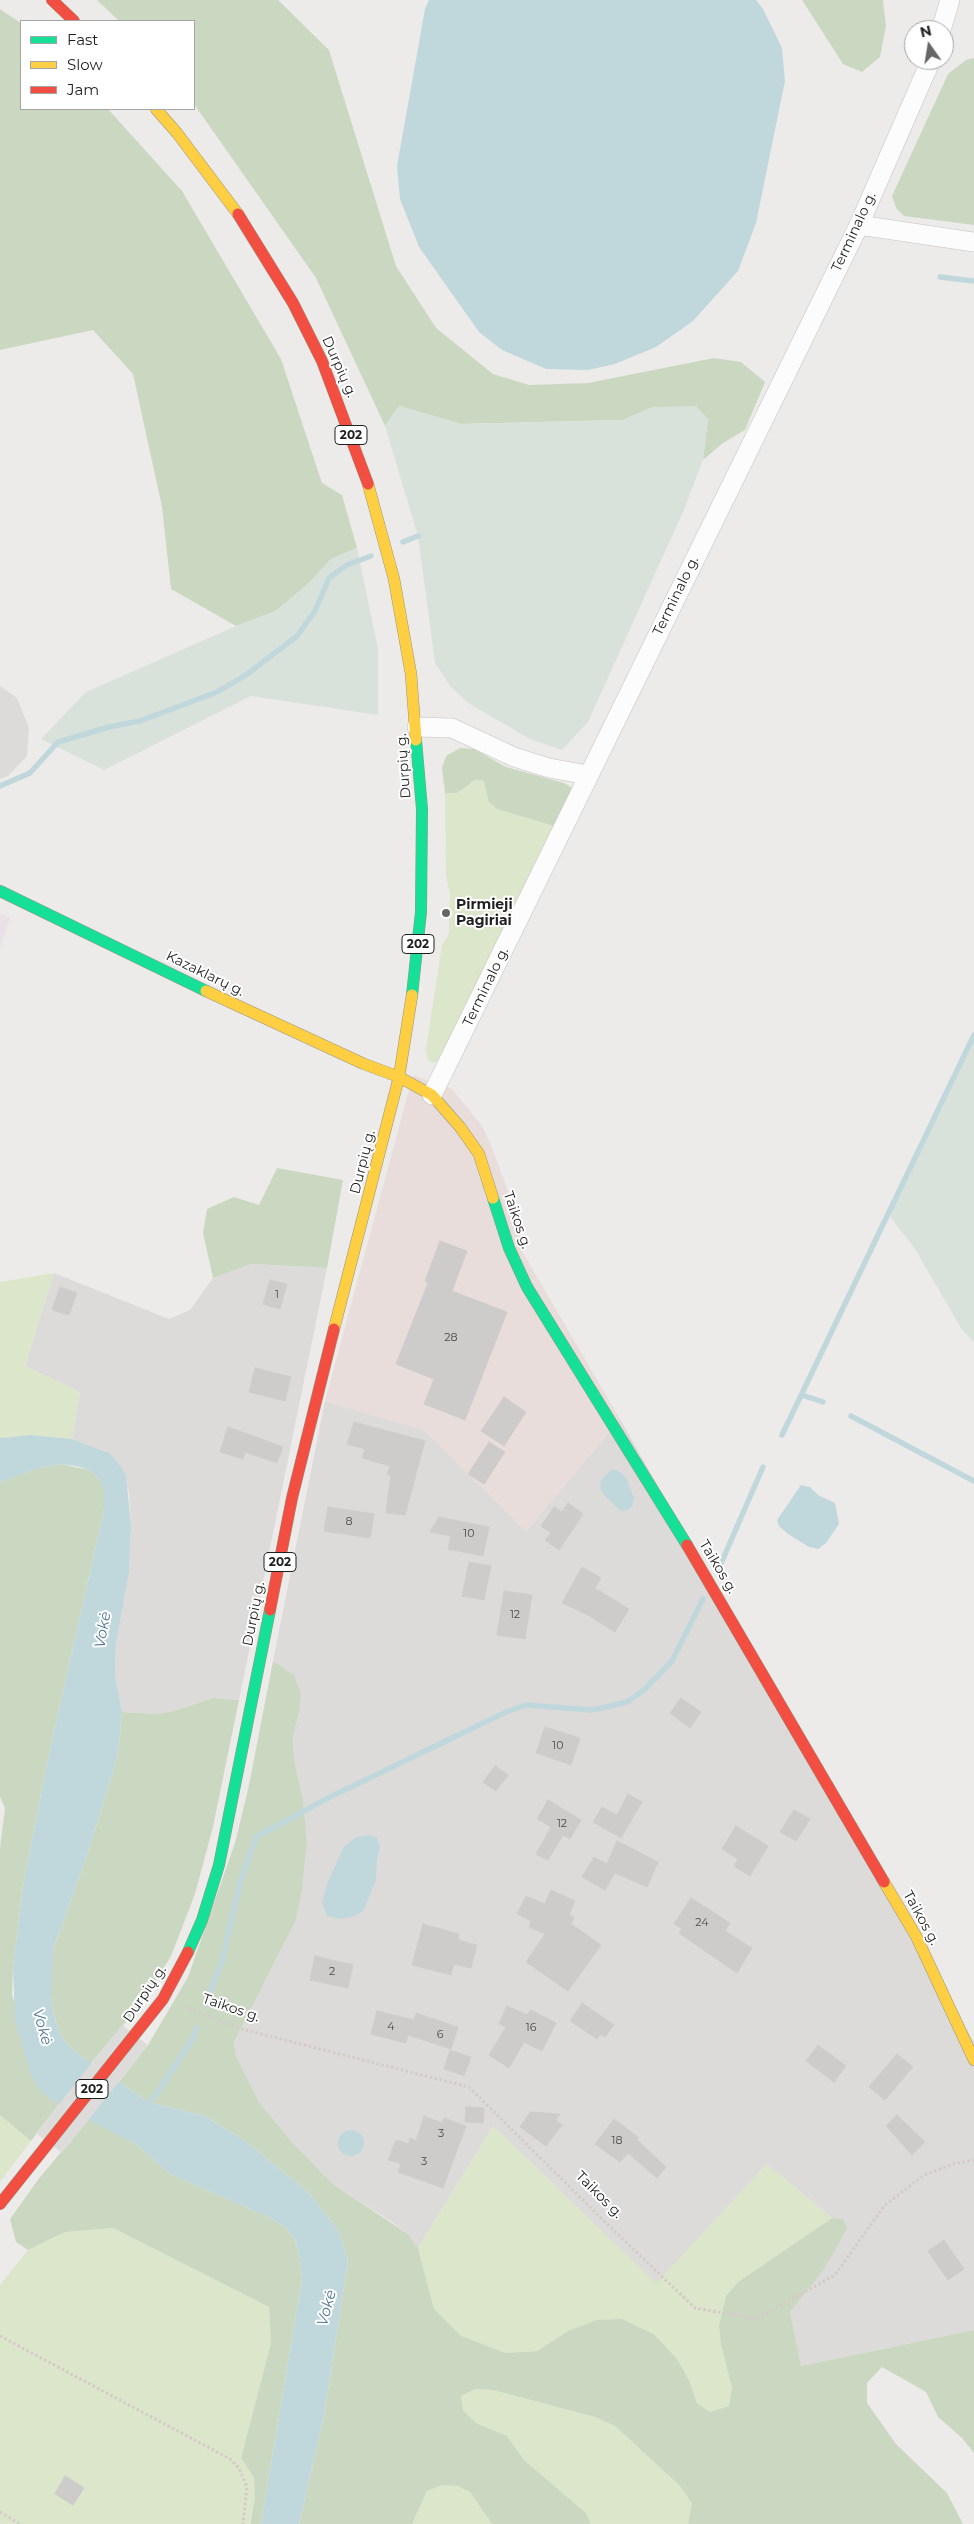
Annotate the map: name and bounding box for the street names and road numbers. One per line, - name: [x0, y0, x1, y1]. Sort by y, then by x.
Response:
- street label: Terminalo g.: [828, 189, 880, 275]
- street label: Durpių g.: [318, 334, 360, 400]
- road number: 202: [335, 426, 367, 444]
- street label: Terminalo g.: [650, 554, 702, 638]
- street label: Durpių g.: [393, 733, 415, 799]
- road number: 202: [402, 934, 434, 954]
- street label: Terminalo g.: [460, 945, 512, 1029]
- street label: Kazaklarų g.: [163, 948, 247, 1000]
- street label: Durpių g.: [347, 1128, 379, 1196]
- street label: Taikos g.: [499, 1189, 535, 1251]
- street label: Taikos g.: [695, 1537, 741, 1597]
- road number: 202: [264, 1552, 296, 1571]
- street label: Durpių g.: [240, 1580, 268, 1648]
- street label: Taikos g.: [899, 1888, 943, 1948]
- street label: Durpių g.: [120, 1962, 170, 2026]
- street label: Taikos g.: [200, 1990, 262, 2026]
- road number: 202: [76, 2080, 108, 2098]
- street label: Taikos g.: [572, 2168, 626, 2222]

